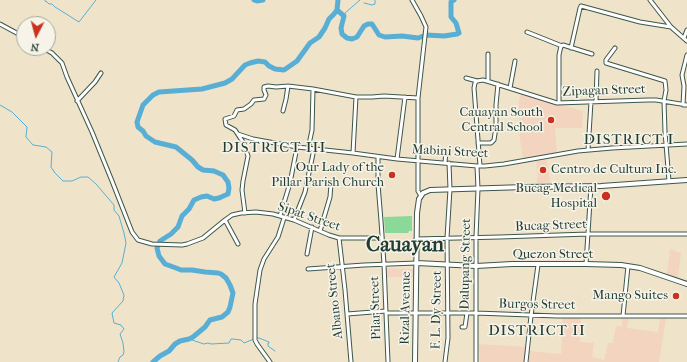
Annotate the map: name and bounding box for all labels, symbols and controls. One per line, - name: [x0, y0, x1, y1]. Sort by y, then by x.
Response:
- north arrow: [16, 16, 56, 56]
- text: N: [30, 41, 40, 54]
- street label: Zipagan Street: [562, 82, 646, 100]
- place label: Cauayan South Central School: [460, 105, 543, 136]
- marker: Cauayan South Central School: [546, 115, 556, 125]
- district label: DISTRICT I: [584, 131, 674, 149]
- district label: DISTRICT III: [222, 139, 326, 157]
- street label: Mabini Street: [411, 142, 489, 162]
- place label: Our Lady of the Pillar Parish Church: [271, 160, 384, 191]
- place label: Centro de Cultura Inc.: [551, 162, 676, 178]
- marker: Centro de Cultura Inc.: [538, 165, 548, 175]
- marker: Our Lady of the Pillar Parish Church: [387, 170, 397, 180]
- place label: Bucag Medical Hospital: [515, 181, 597, 212]
- marker: Bucag Medical Hospital: [600, 190, 612, 202]
- street label: Sipat Street: [276, 199, 342, 235]
- street label: Bucag Street: [515, 217, 587, 235]
- street label: Dalupang Street: [457, 218, 475, 310]
- district label: Cauayan: [366, 233, 444, 259]
- street label: Quezon Street: [513, 247, 593, 263]
- street label: Albano Street: [323, 262, 347, 340]
- street label: Rizal Avenue: [398, 271, 414, 345]
- street label: F. L. Dy Street: [429, 271, 445, 349]
- street label: Pilar Street: [367, 276, 385, 340]
- place label: Mango Suites: [593, 288, 668, 304]
- marker: Mango Suites: [671, 291, 681, 301]
- street label: Burgos Street: [499, 297, 575, 313]
- district label: DISTRICT II: [488, 322, 586, 340]

